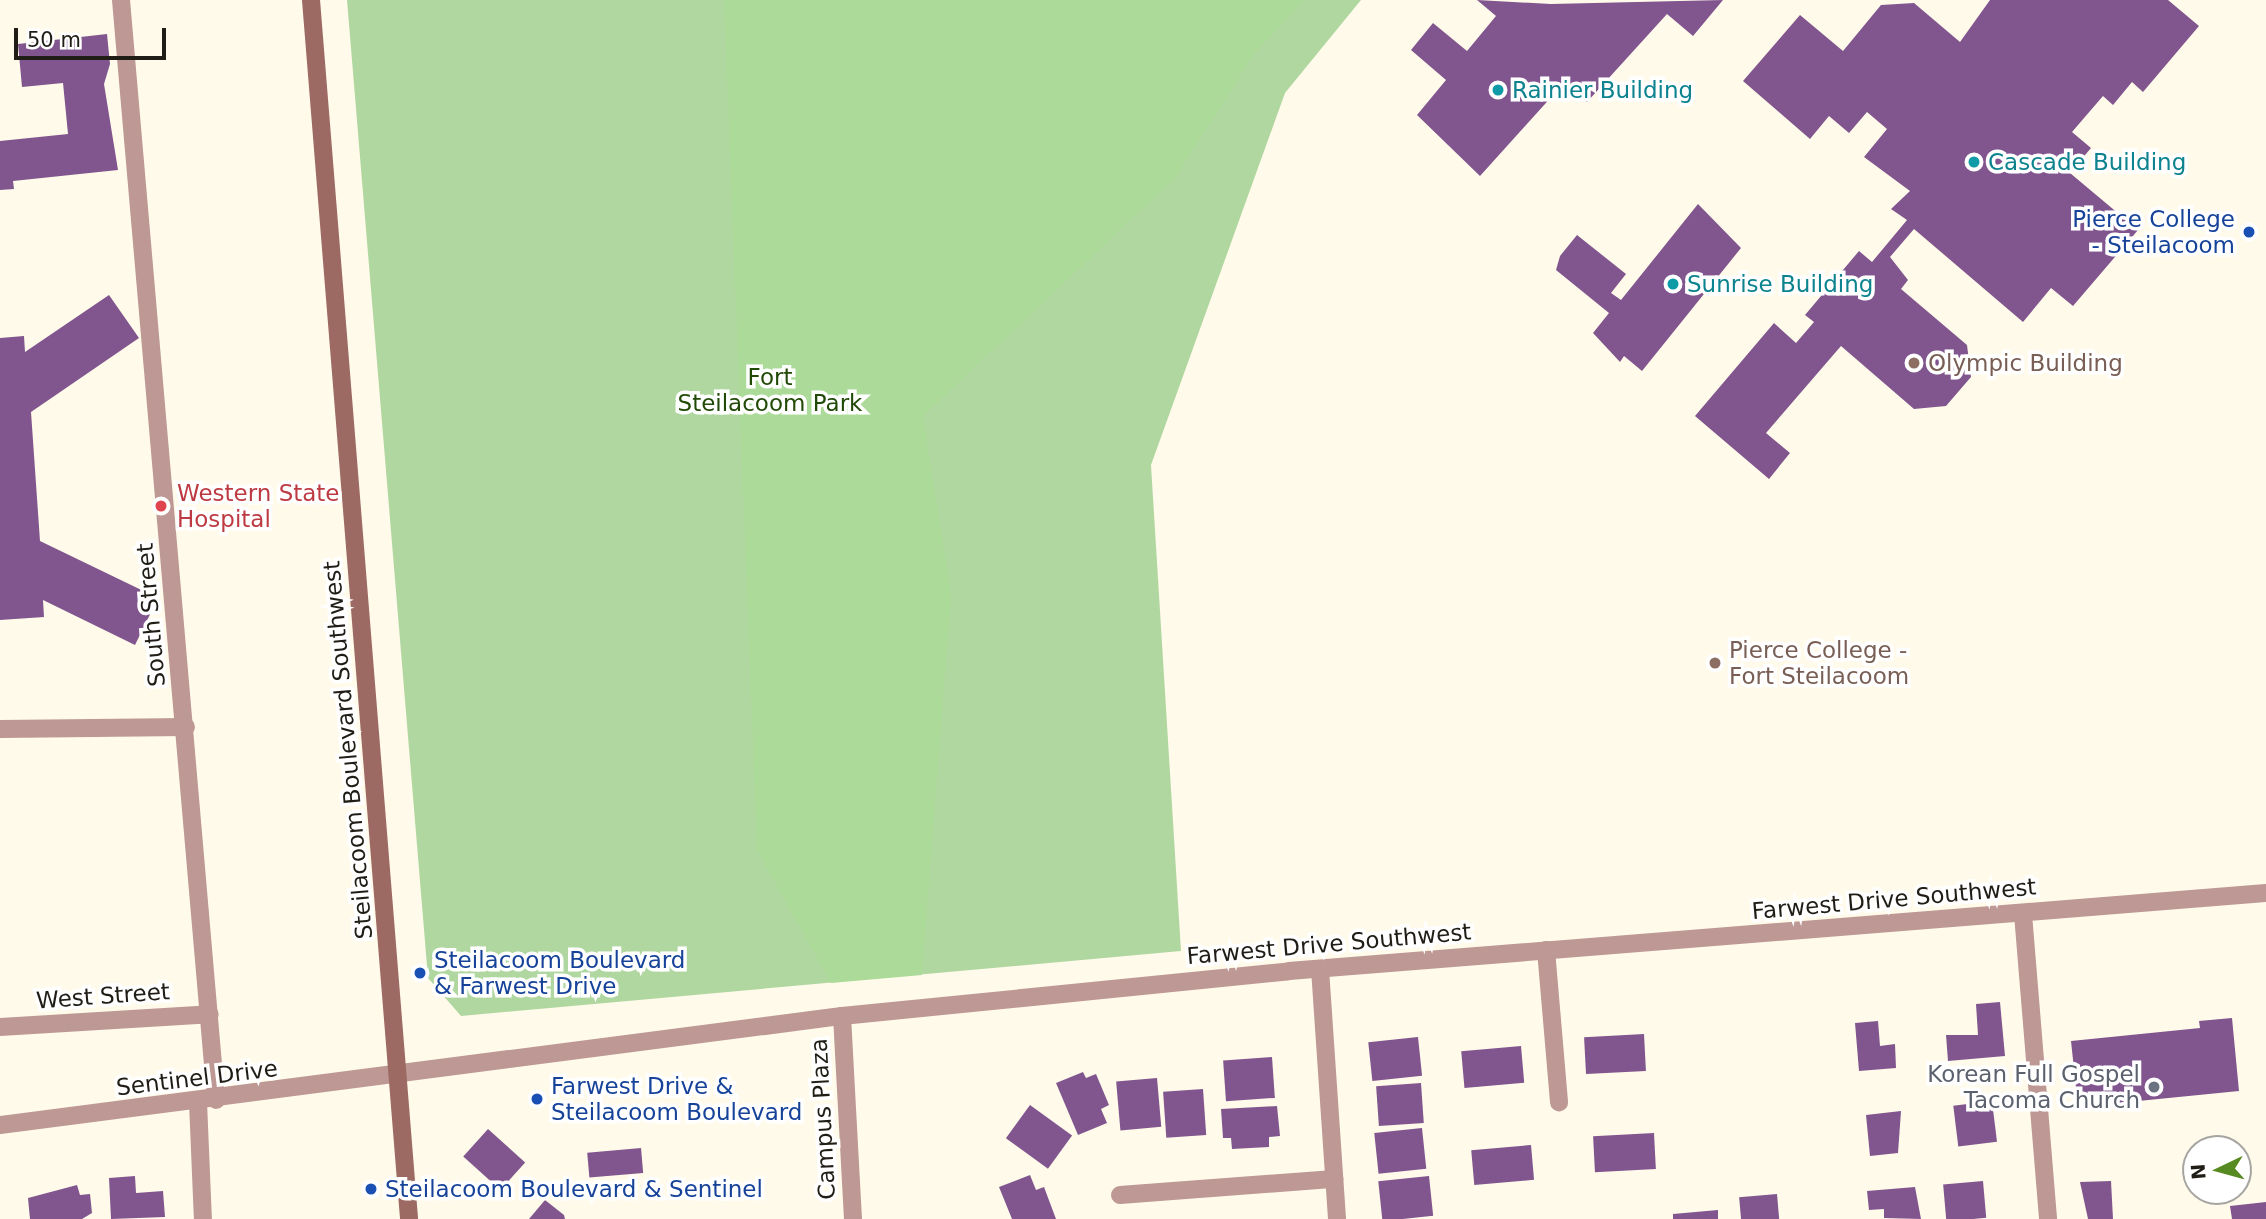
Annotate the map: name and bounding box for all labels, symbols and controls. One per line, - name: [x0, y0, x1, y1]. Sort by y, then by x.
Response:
- scale bar: [18, 14, 170, 58]
- text: 50 m: [27, 28, 81, 52]
- place label: Rainier Building: [1512, 76, 1693, 104]
- marker: Rainier Building: [1490, 82, 1506, 98]
- place label: Cascade Building: [1988, 148, 2186, 176]
- marker: Cascade Building: [1966, 154, 1982, 170]
- place label: Pierce College - Steilacoom: [2072, 205, 2235, 259]
- marker: Pierce College - Steilacoom: [2241, 224, 2257, 240]
- place label: Sunrise Building: [1687, 270, 1873, 298]
- marker: Sunrise Building: [1665, 276, 1681, 292]
- place label: Olympic Building: [1928, 349, 2123, 377]
- marker: Olympic Building: [1906, 355, 1922, 371]
- park label: Fort Steilacoom Park: [678, 363, 862, 417]
- place label: Western State Hospital: [177, 479, 340, 533]
- marker: Western State Hospital: [151, 496, 171, 516]
- street label: South Street: [131, 542, 171, 688]
- street label: Steilacoom Boulevard Southwest: [318, 560, 378, 940]
- place label: Pierce College - Fort Steilacoom: [1729, 636, 1909, 690]
- marker: Pierce College - Fort Steilacoom: [1707, 655, 1723, 671]
- street label: Farwest Drive Southwest: [1751, 873, 2037, 925]
- street label: Farwest Drive Southwest: [1186, 918, 1472, 970]
- place label: Steilacoom Boulevard & Farwest Drive: [434, 946, 685, 1000]
- marker: Steilacoom Boulevard & Farwest Drive: [412, 965, 428, 981]
- street label: West Street: [35, 978, 171, 1014]
- street label: Campus Plaza: [805, 1038, 841, 1200]
- street label: Sentinel Drive: [115, 1054, 279, 1102]
- place label: Korean Full Gospel Tacoma Church: [1927, 1060, 2140, 1114]
- place label: Farwest Drive & Steilacoom Boulevard: [551, 1072, 802, 1126]
- marker: Korean Full Gospel Tacoma Church: [2146, 1079, 2162, 1095]
- marker: Farwest Drive & Steilacoom Boulevard: [529, 1091, 545, 1107]
- north arrow: [2182, 1135, 2252, 1205]
- text: N: [2186, 1163, 2210, 1181]
- place label: Steilacoom Boulevard & Sentinel: [385, 1175, 763, 1203]
- marker: Steilacoom Boulevard & Sentinel: [363, 1181, 379, 1197]

